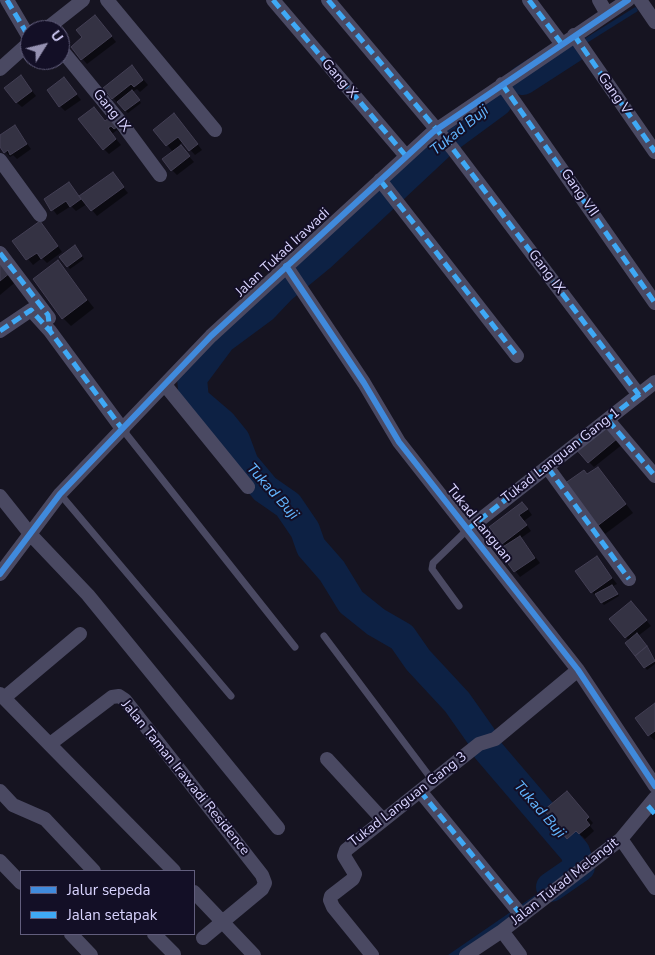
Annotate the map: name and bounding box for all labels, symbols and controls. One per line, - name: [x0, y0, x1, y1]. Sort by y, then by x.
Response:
- north arrow: [20, 20, 70, 70]
- text: U: [46, 27, 67, 46]
- street label: Gang X: [317, 56, 361, 102]
- street label: Gang V: [594, 70, 634, 118]
- street label: Gang IX: [89, 86, 133, 136]
- water label: Tukad Buji: [427, 102, 493, 160]
- street label: Gang VII: [557, 166, 601, 220]
- street label: Jalan Tukad Irawadi: [232, 205, 334, 301]
- street label: Gang IX: [524, 247, 568, 297]
- street label: Tukad Languan Gang 1: [499, 405, 623, 507]
- water label: Tukad Buji: [242, 460, 302, 524]
- street label: Tukad Languan: [442, 481, 516, 567]
- street label: Jalan Taman Irawadi Residence: [117, 697, 253, 859]
- street label: Tukad Languan Gang 3: [346, 749, 470, 851]
- water label: Tukad Buji: [509, 778, 569, 842]
- street label: Jalan Tukad Melangit: [508, 835, 622, 929]
- legend: [20, 870, 195, 935]
- text: Jalur sepeda: [67, 880, 151, 900]
- text: Jalan setapak: [67, 905, 157, 925]

